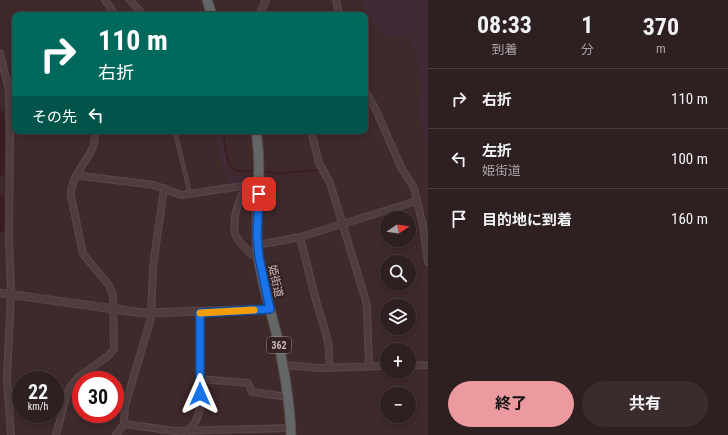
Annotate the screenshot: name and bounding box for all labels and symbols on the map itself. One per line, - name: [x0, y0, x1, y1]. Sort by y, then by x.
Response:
- pin: [242, 177, 276, 211]
- north arrow: [380, 211, 416, 247]
- street label: 姫街道: [265, 264, 286, 299]
- road number: 362: [267, 337, 291, 353]
- speed limit sign: 30: [72, 371, 124, 423]
- position arrow: [179, 373, 221, 415]

